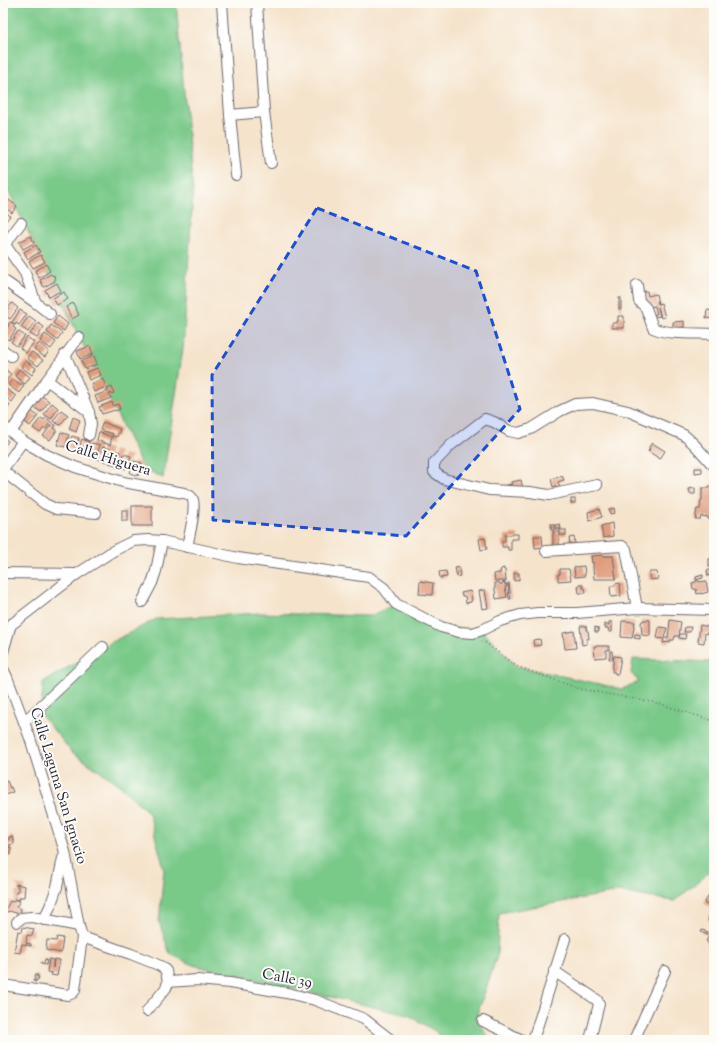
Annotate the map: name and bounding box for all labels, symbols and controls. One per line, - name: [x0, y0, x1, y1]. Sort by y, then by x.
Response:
- street label: Calle Higuera: [62, 436, 154, 482]
- street label: Calle Laguna San Ignacio: [24, 705, 92, 867]
- street label: Calle 39: [260, 964, 314, 994]

